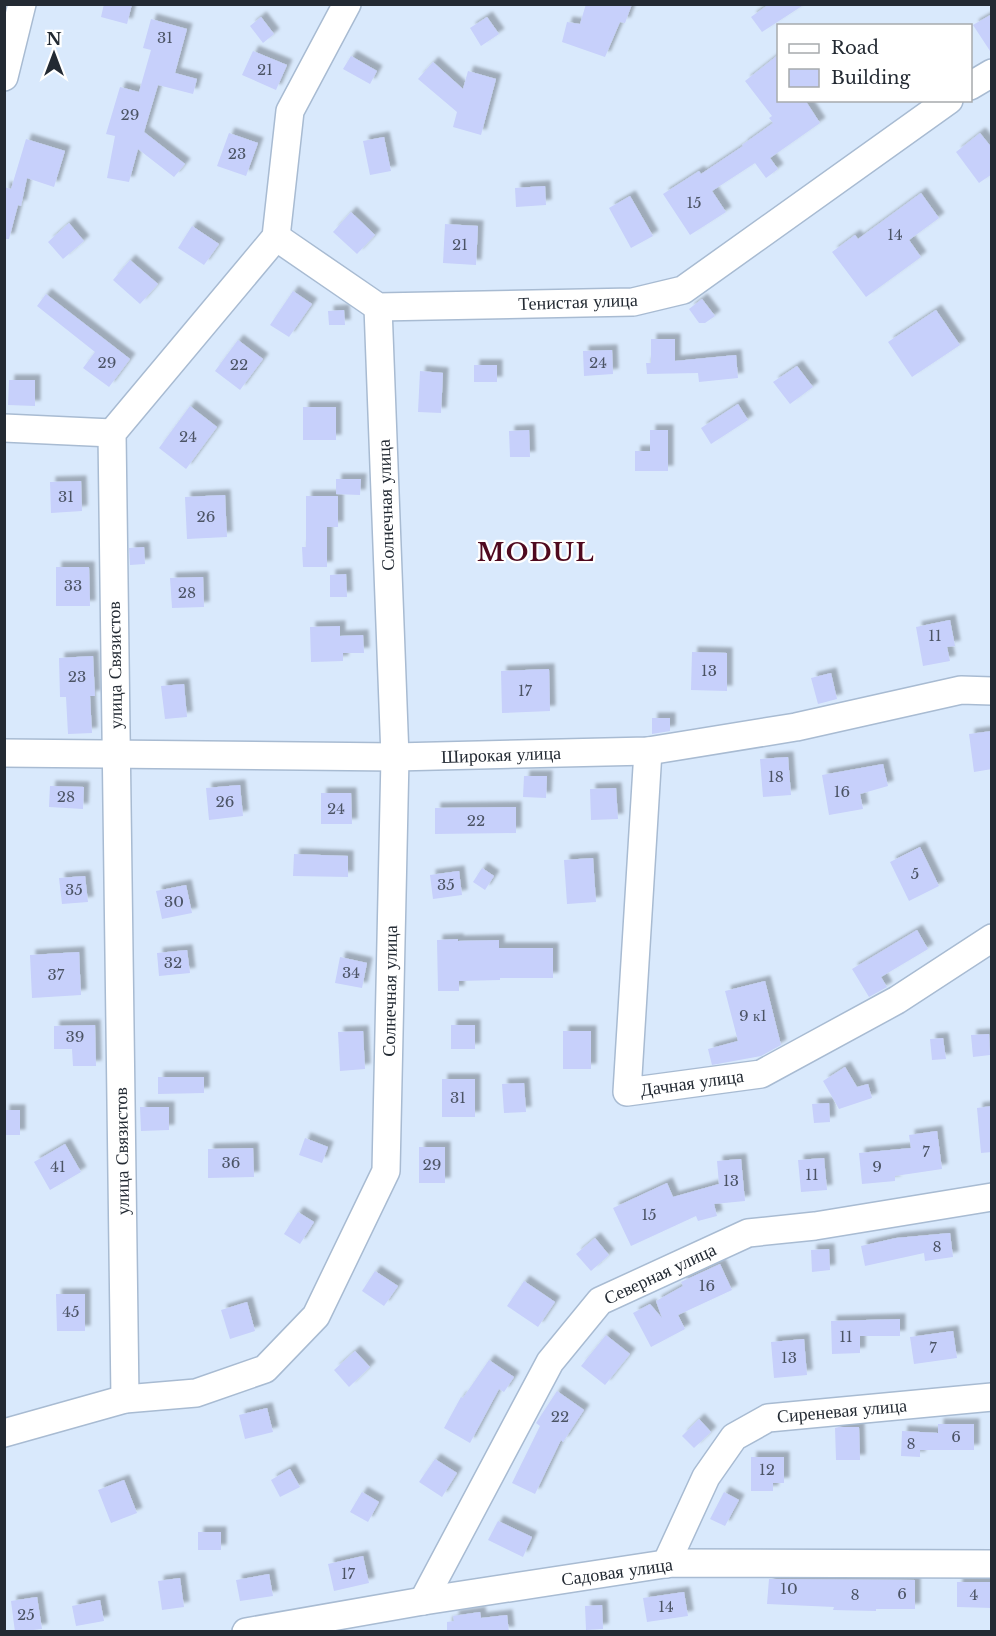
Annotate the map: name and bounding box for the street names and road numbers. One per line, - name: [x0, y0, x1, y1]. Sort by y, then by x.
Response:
- street label: Тенистая улица: [518, 289, 638, 315]
- street label: Солнечная улица: [373, 439, 399, 571]
- street label: улица Связистов: [103, 601, 127, 729]
- street label: Широкая улица: [441, 742, 561, 768]
- street label: Солнечная улица: [378, 925, 402, 1057]
- street label: Дачная улица: [639, 1065, 745, 1101]
- street label: улица Связистов: [110, 1087, 134, 1215]
- street label: Северная улица: [600, 1238, 720, 1310]
- street label: Сиреневая улица: [776, 1394, 908, 1428]
- street label: Садовая улица: [560, 1553, 674, 1591]

